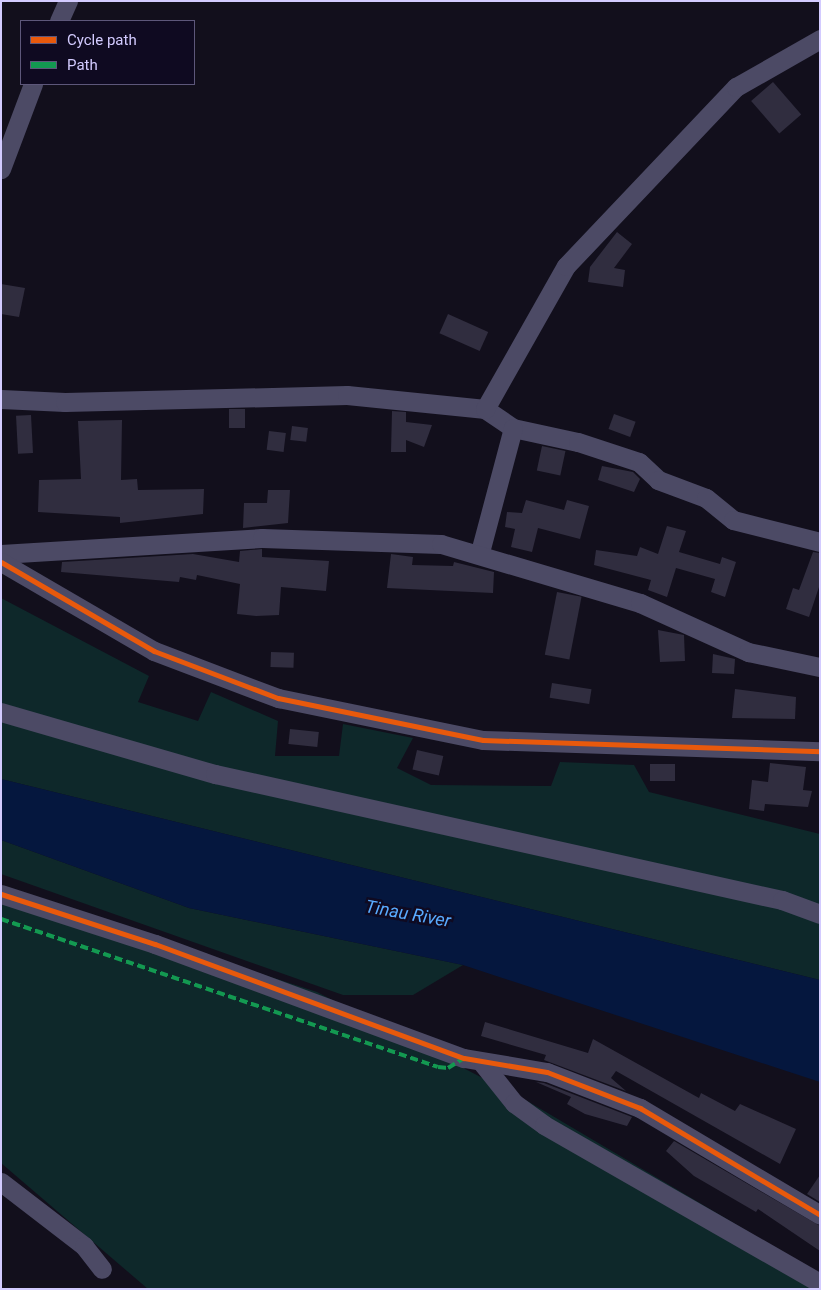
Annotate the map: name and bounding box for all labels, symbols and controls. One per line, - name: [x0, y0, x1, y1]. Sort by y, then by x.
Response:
- legend: [20, 20, 195, 85]
- text: Cycle path: [67, 31, 137, 49]
- text: Path: [67, 56, 98, 74]
- water label: Tinau River: [364, 896, 452, 932]

